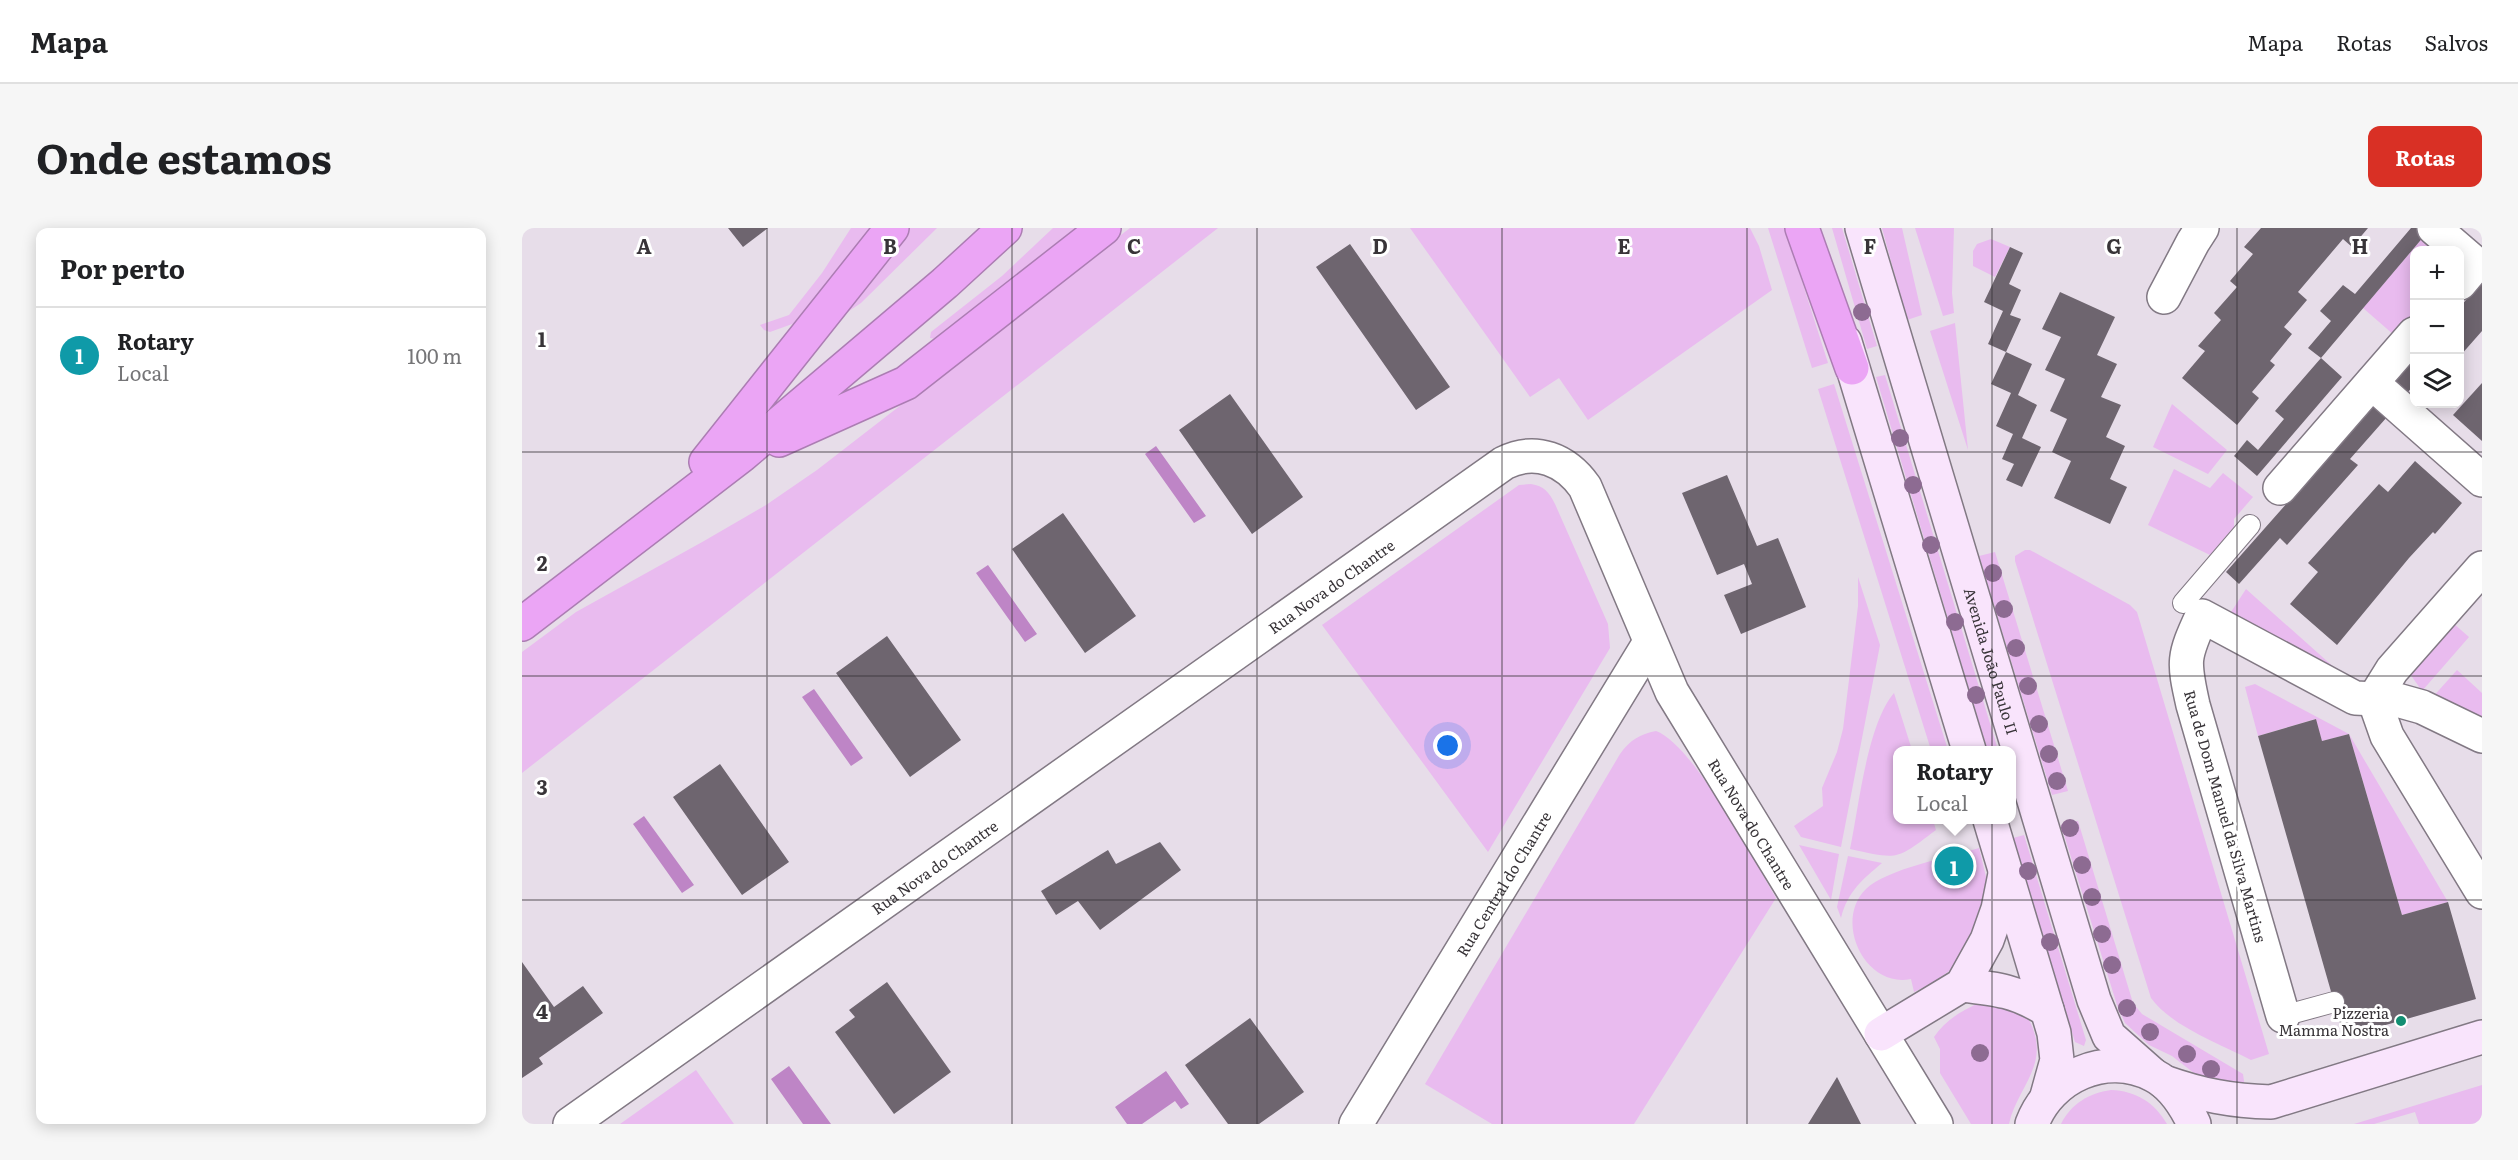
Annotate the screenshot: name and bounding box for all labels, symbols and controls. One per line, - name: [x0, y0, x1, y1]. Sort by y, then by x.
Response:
- text: Mapa: [30, 20, 108, 62]
- text: Mapa: [2247, 26, 2303, 57]
- text: Rotas: [2336, 26, 2392, 57]
- text: Salvos: [2425, 26, 2488, 57]
- text: Onde estamos: [36, 125, 332, 187]
- button: Rotas: [2368, 126, 2482, 187]
- text: A: [636, 230, 652, 260]
- text: B: [883, 230, 897, 260]
- text: C: [1127, 230, 1141, 260]
- text: D: [1372, 230, 1388, 260]
- text: E: [1617, 230, 1631, 260]
- text: F: [1864, 230, 1877, 260]
- text: G: [2106, 230, 2122, 260]
- text: H: [2352, 230, 2368, 260]
- map controls: [2410, 246, 2464, 408]
- button: +: [2410, 246, 2464, 300]
- text: Por perto: [60, 248, 185, 287]
- button: −: [2410, 300, 2464, 354]
- text: 1: [538, 323, 546, 353]
- text: Rotary: [117, 324, 194, 357]
- text: 1: [75, 340, 84, 370]
- text: 100 m: [407, 340, 462, 370]
- button: layers: [2410, 354, 2464, 408]
- text: Local: [117, 357, 169, 387]
- street label: Rua Nova do Chantre: [1263, 533, 1399, 638]
- text: 2: [537, 547, 548, 577]
- street label: Avenida João Paulo II: [1959, 584, 2025, 737]
- street label: Rua de Dom Manuel da Silva Martins: [2179, 687, 2273, 945]
- your location: [1433, 731, 1462, 760]
- popup: [1893, 746, 2016, 824]
- street label: Rua Nova do Chantre: [1703, 754, 1801, 894]
- text: Rotary: [1916, 754, 1993, 787]
- text: 3: [536, 771, 548, 801]
- text: Local: [1916, 787, 1968, 817]
- street label: Rua Central do Chantre: [1450, 806, 1556, 960]
- street label: Rua Nova do Chantre: [866, 814, 1002, 919]
- pin: 1: [1934, 844, 1974, 888]
- text: 4: [536, 995, 548, 1025]
- place label: Pizzeria Mamma Nostra: [2278, 1001, 2390, 1041]
- marker: Pizzeria Mamma Nostra: [2394, 1014, 2408, 1028]

